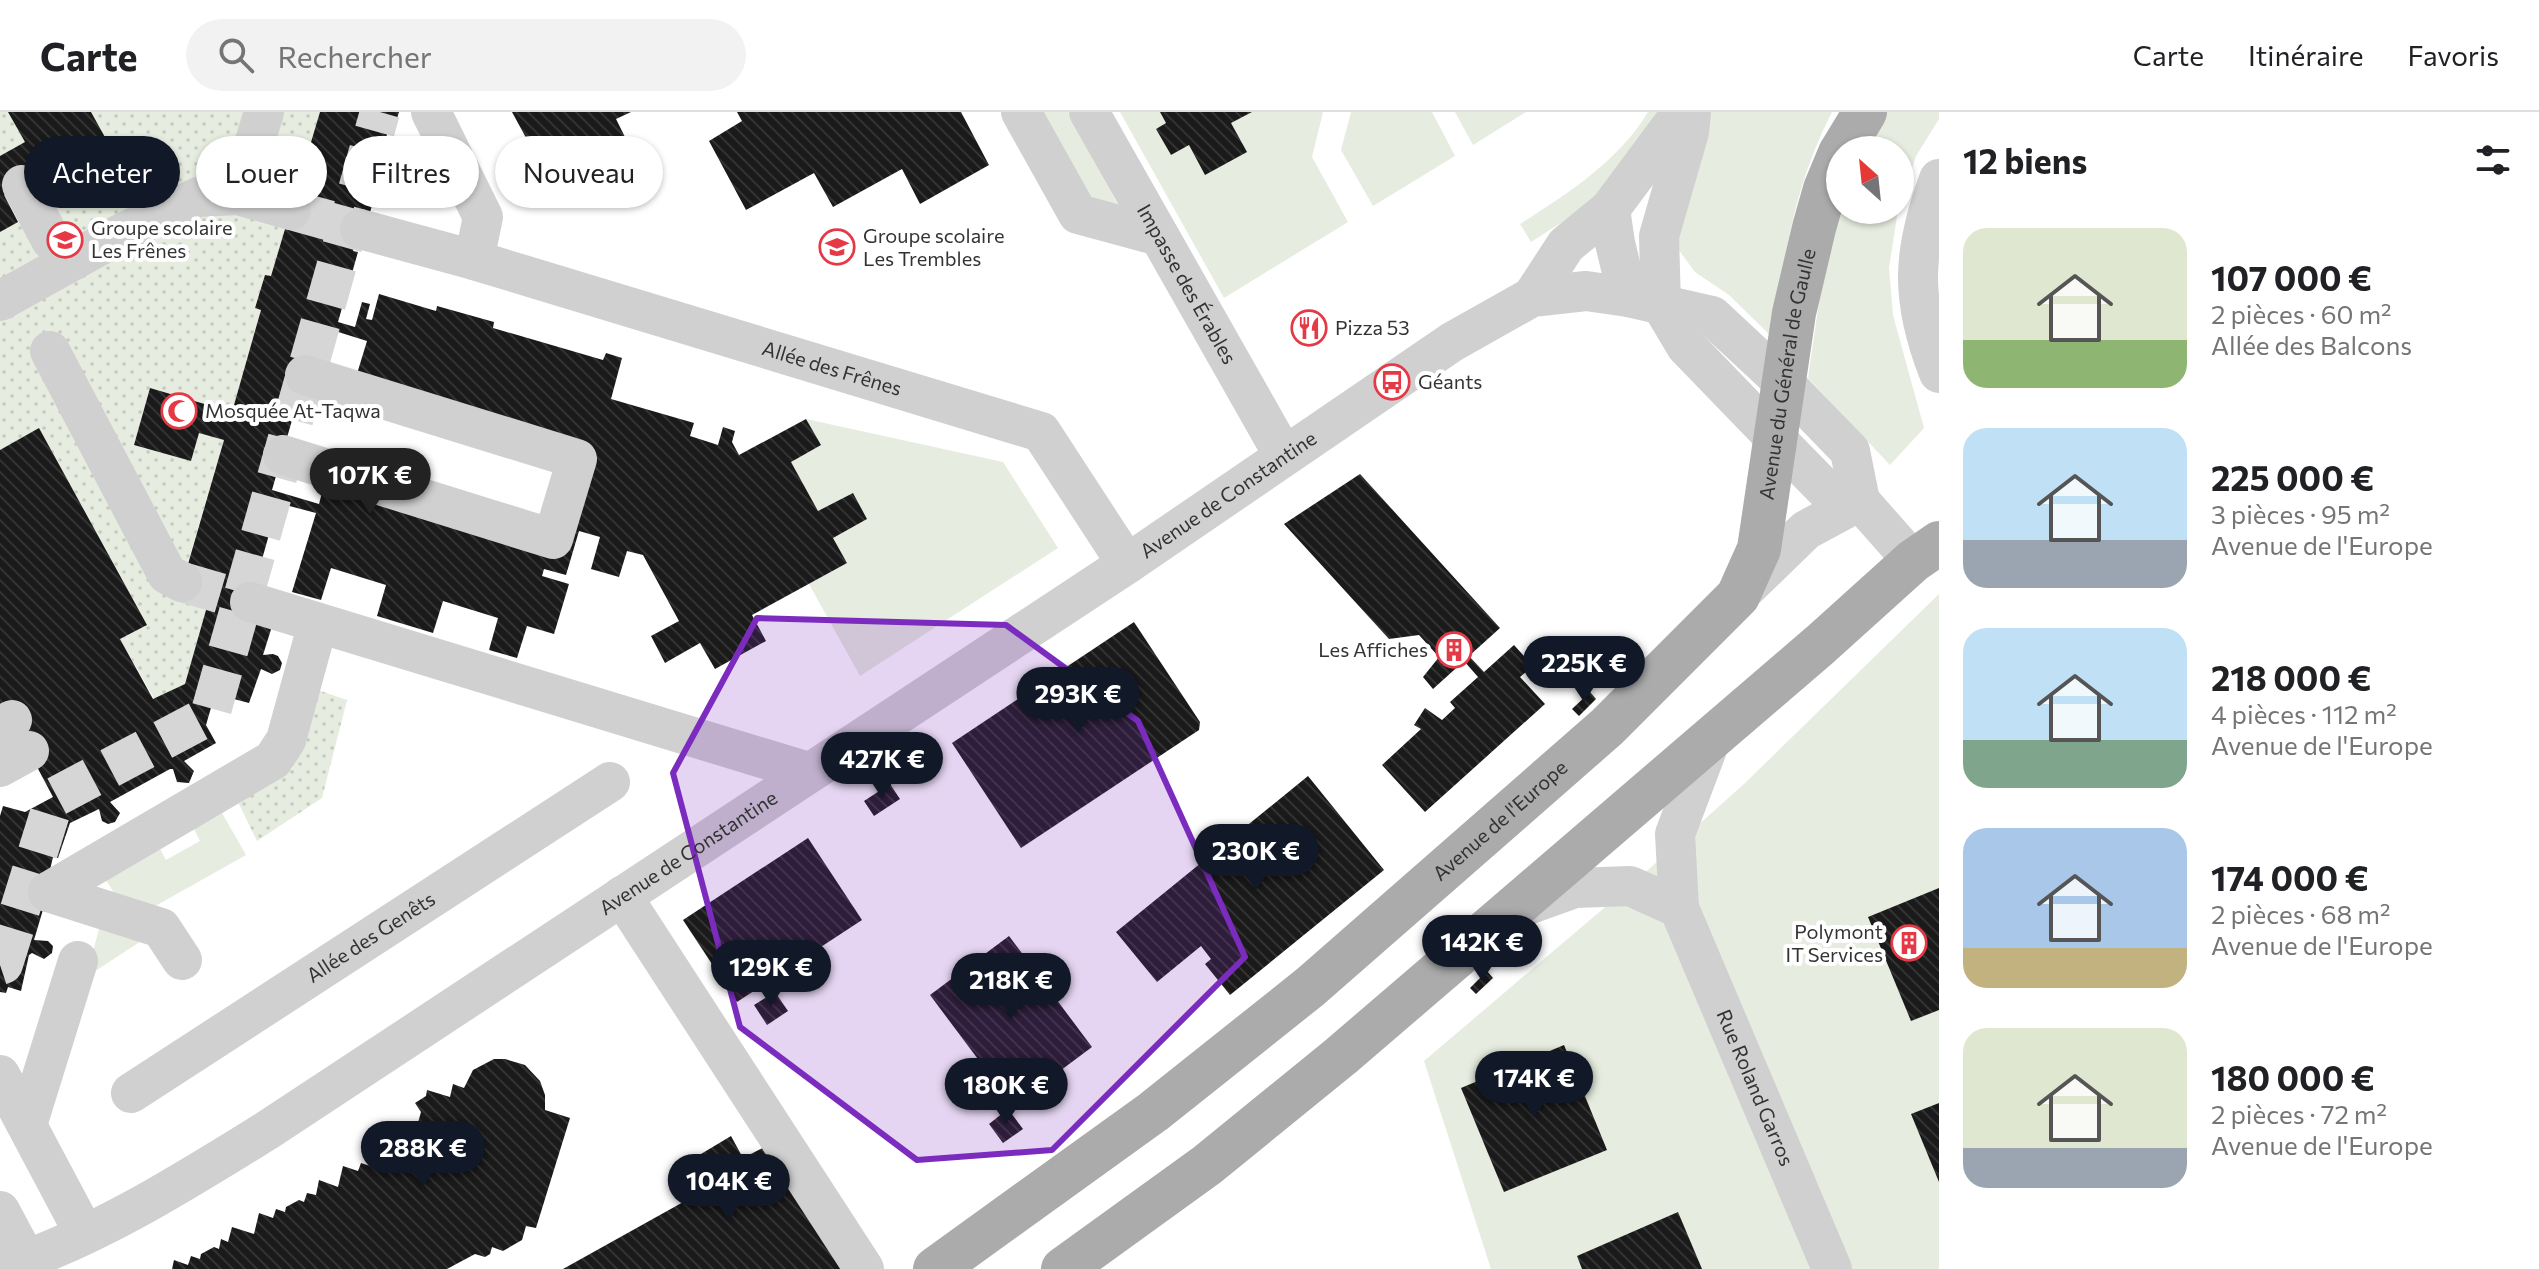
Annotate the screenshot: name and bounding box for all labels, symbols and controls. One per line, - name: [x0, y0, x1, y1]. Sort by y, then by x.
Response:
- search box: [186, 19, 746, 91]
- text: Carte: [40, 32, 138, 79]
- icon: search: [214, 33, 258, 77]
- text: Rechercher: [278, 37, 432, 74]
- text: Carte: [2133, 38, 2204, 72]
- text: Itinéraire: [2248, 38, 2363, 72]
- text: Favoris: [2407, 38, 2499, 72]
- chip: Acheter: [24, 136, 180, 208]
- chip: Louer: [196, 136, 327, 208]
- chip: Filtres: [343, 136, 479, 208]
- chip: Nouveau: [495, 136, 663, 208]
- north arrow: [1826, 136, 1914, 224]
- map controls: [1826, 136, 1914, 224]
- icon: filters: [2471, 138, 2515, 182]
- text: 12 biens: [1963, 139, 2087, 181]
- street label: Impasse des Érables: [1133, 200, 1242, 368]
- place label: Groupe scolaire Les Frênes: [91, 215, 232, 262]
- school or university icon: Groupe scolaire Les Frênes: [46, 221, 84, 259]
- place label: Groupe scolaire Les Trembles: [863, 223, 1004, 270]
- school or university icon: Groupe scolaire Les Trembles: [818, 228, 856, 266]
- street label: Avenue du Général de Gaulle: [1753, 246, 1820, 501]
- text: 107 000 €: [2211, 256, 2372, 298]
- icon: home: [2027, 260, 2123, 356]
- text: 2 pièces · 60 m²: [2211, 298, 2392, 329]
- restaurant icon: Pizza 53: [1290, 309, 1328, 347]
- place label: Pizza 53: [1335, 315, 1410, 339]
- text: Allée des Balcons: [2211, 329, 2412, 360]
- street label: Allée des Frênes: [760, 335, 905, 400]
- bus stop icon: Géants: [1373, 363, 1411, 401]
- place label: Géants: [1418, 369, 1482, 393]
- mosque icon: Mosquée At-Taqwa: [160, 392, 198, 430]
- place label: Mosquée At-Taqwa: [205, 398, 381, 422]
- street label: Avenue de Constantine: [1135, 425, 1320, 563]
- pin: 107K €: [305, 448, 435, 516]
- text: 225 000 €: [2211, 456, 2374, 498]
- text: 107K €: [328, 458, 412, 489]
- icon: home: [2027, 460, 2123, 556]
- text: 3 pièces · 95 m²: [2211, 498, 2390, 529]
- text: Avenue de l'Europe: [2211, 529, 2433, 560]
- building icon: Les Affiches: [1435, 631, 1473, 669]
- pin: 225K €: [1519, 636, 1649, 704]
- place label: Les Affiches: [1318, 637, 1428, 661]
- text: 225K €: [1541, 646, 1627, 677]
- text: 218 000 €: [2211, 656, 2371, 698]
- icon: home: [2027, 660, 2123, 756]
- pin: 293K €: [1013, 667, 1143, 735]
- text: 293K €: [1034, 677, 1122, 708]
- text: 4 pièces · 112 m²: [2211, 698, 2397, 729]
- text: Avenue de l'Europe: [2211, 729, 2433, 760]
- pin: 427K €: [817, 732, 947, 800]
- text: 427K €: [839, 742, 925, 773]
- street label: Avenue de l'Europe: [1427, 755, 1572, 885]
- street label: Avenue de Constantine: [594, 785, 781, 919]
- pin: 230K €: [1191, 824, 1321, 892]
- text: 230K €: [1212, 834, 1300, 865]
- text: 174 000 €: [2211, 856, 2369, 898]
- icon: home: [2027, 860, 2123, 956]
- street label: Allée des Genêts: [302, 886, 439, 987]
- text: 2 pièces · 68 m²: [2211, 898, 2390, 929]
- pin: 142K €: [1417, 915, 1547, 983]
- place label: Polymont IT Services: [1786, 919, 1883, 966]
- building icon: Polymont IT Services: [1890, 924, 1928, 962]
- text: 142K €: [1440, 925, 1524, 956]
- text: Avenue de l'Europe: [2211, 929, 2433, 960]
- pin: 129K €: [706, 940, 836, 1008]
- text: 129K €: [729, 950, 813, 981]
- pin: 218K €: [946, 953, 1076, 1021]
- text: 218K €: [969, 963, 1053, 994]
- street label: Rue Roland Garros: [1712, 1005, 1800, 1169]
- pin: 174K €: [1469, 1051, 1599, 1119]
- text: 180 000 €: [2211, 1056, 2375, 1098]
- pin: 180K €: [941, 1058, 1071, 1126]
- icon: home: [2027, 1060, 2123, 1156]
- text: 174K €: [1493, 1061, 1575, 1092]
- text: 180K €: [963, 1068, 1049, 1099]
- text: 2 pièces · 72 m²: [2211, 1098, 2387, 1129]
- pin: 288K €: [358, 1121, 488, 1189]
- text: Avenue de l'Europe: [2211, 1129, 2433, 1160]
- text: 288K €: [379, 1131, 467, 1162]
- pin: 104K €: [664, 1154, 794, 1222]
- text: 104K €: [686, 1164, 772, 1195]

